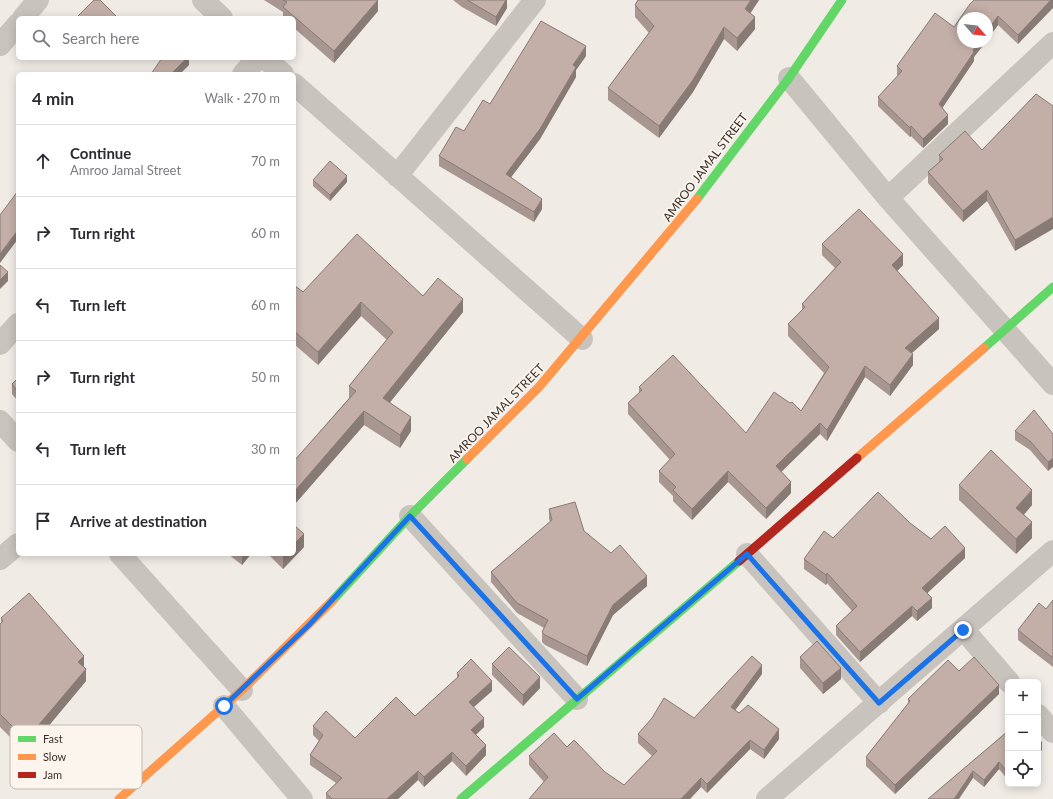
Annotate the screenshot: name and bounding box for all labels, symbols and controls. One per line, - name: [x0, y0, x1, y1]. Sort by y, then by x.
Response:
- north arrow: [957, 12, 993, 48]
- search box: [16, 16, 296, 60]
- icon: search: [30, 27, 52, 49]
- text: Search here: [62, 29, 139, 47]
- text: 4 min: [32, 88, 74, 109]
- text: Walk · 270 m: [204, 90, 280, 106]
- street label: AMROO JAMAL STREET: [659, 110, 751, 224]
- text: Continue: [70, 144, 131, 162]
- icon: ahead: [32, 150, 54, 172]
- text: 70 m: [251, 153, 280, 169]
- text: Amroo Jamal Street: [70, 162, 181, 178]
- icon: right: [32, 222, 54, 244]
- text: Turn right: [70, 224, 135, 242]
- text: 60 m: [251, 225, 280, 241]
- icon: left: [32, 294, 54, 316]
- text: Turn left: [70, 296, 126, 314]
- text: 60 m: [251, 297, 280, 313]
- street label: AMROO JAMAL STREET: [445, 360, 547, 466]
- icon: right: [32, 366, 54, 388]
- text: Turn right: [70, 368, 135, 386]
- text: 50 m: [251, 369, 280, 385]
- icon: left: [32, 438, 54, 460]
- text: Turn left: [70, 440, 126, 458]
- text: 30 m: [251, 441, 280, 457]
- icon: arrive: [32, 510, 54, 532]
- text: Arrive at destination: [70, 512, 207, 530]
- route end: [954, 621, 972, 639]
- map controls: [1005, 679, 1041, 787]
- button: +: [1005, 679, 1041, 715]
- route start: [215, 697, 233, 715]
- button: −: [1005, 715, 1041, 751]
- legend: [10, 725, 142, 789]
- text: Fast: [43, 732, 63, 745]
- text: Slow: [43, 750, 67, 763]
- button: locate: [1005, 751, 1041, 787]
- text: Jam: [43, 768, 62, 781]

